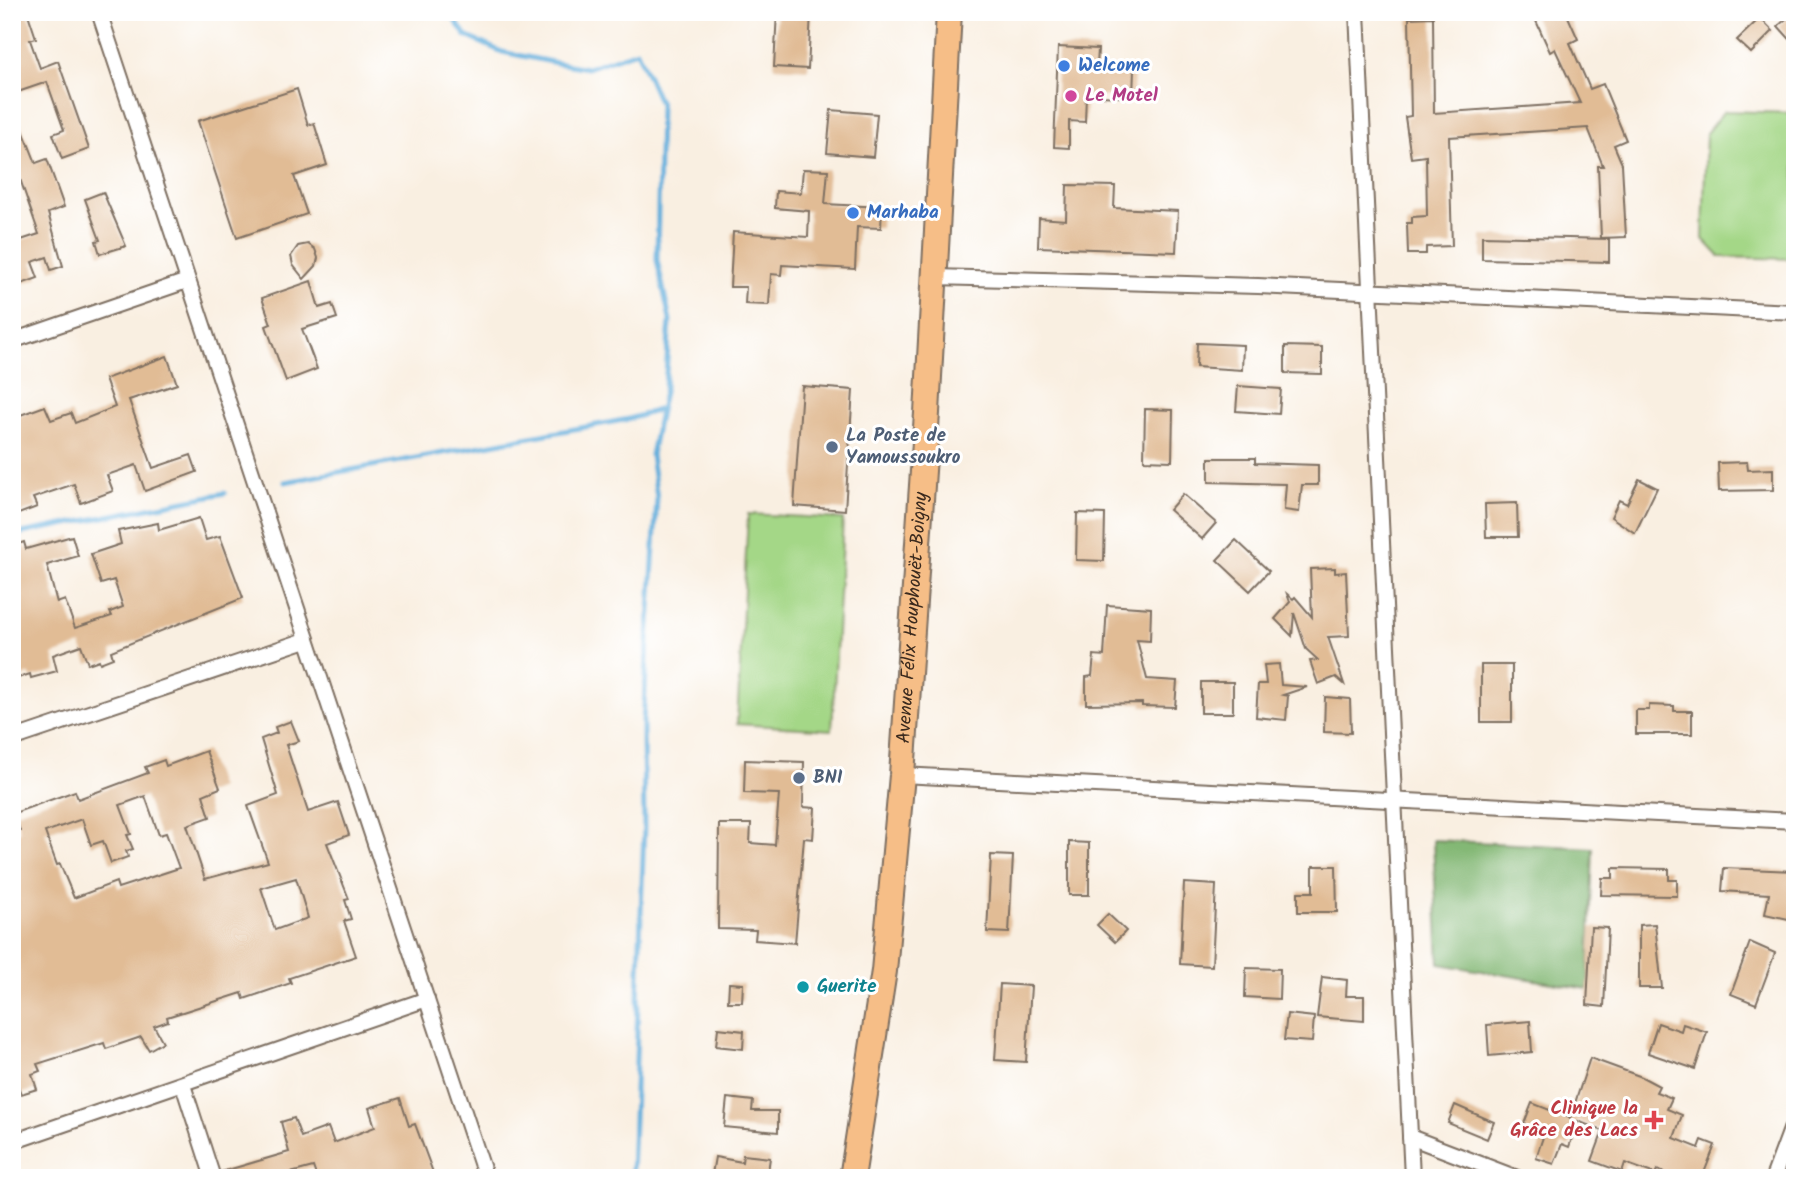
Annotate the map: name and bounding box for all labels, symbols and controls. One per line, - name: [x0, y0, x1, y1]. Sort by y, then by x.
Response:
- place label: Welcome: [1078, 51, 1150, 81]
- marker: Welcome: [1056, 58, 1072, 74]
- place label: Le Motel: [1085, 81, 1159, 111]
- marker: Le Motel: [1063, 88, 1079, 104]
- place label: Marhaba: [867, 198, 939, 228]
- marker: Marhaba: [845, 205, 861, 221]
- place label: La Poste de Yamoussoukro: [846, 421, 961, 473]
- marker: La Poste de Yamoussoukro: [824, 439, 840, 455]
- street label: Avenue Félix Houphouët-Boigny: [889, 490, 937, 744]
- place label: BNI: [813, 763, 843, 793]
- marker: BNI: [791, 770, 807, 786]
- place label: Guerite: [817, 972, 877, 1002]
- marker: Guerite: [795, 979, 811, 995]
- place label: Clinique la Grâce des Lacs: [1510, 1094, 1638, 1146]
- marker: Clinique la Grâce des Lacs: [1644, 1110, 1664, 1130]

